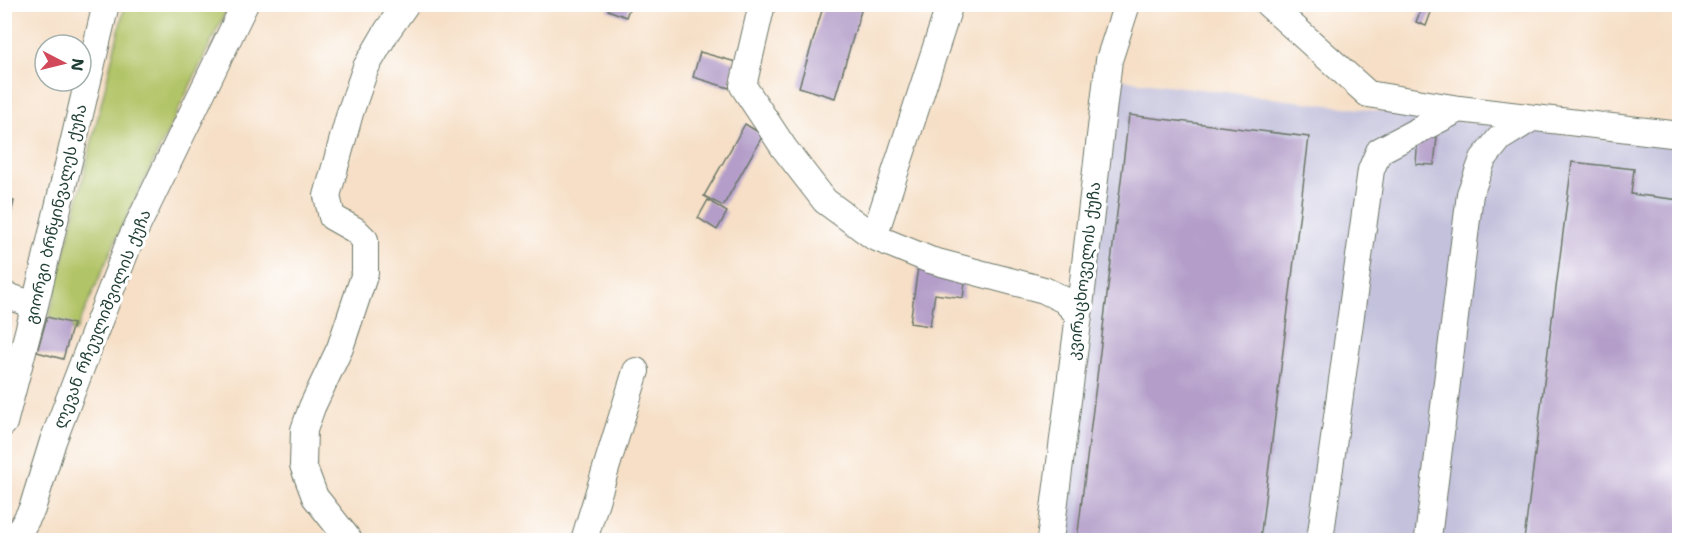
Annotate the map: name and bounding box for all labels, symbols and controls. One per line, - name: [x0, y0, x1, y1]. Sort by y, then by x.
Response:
- north arrow: [33, 33, 93, 93]
- text: N: [66, 57, 89, 72]
- street label: გიორგი ბრწყინვალეს ქუჩა: [20, 102, 92, 326]
- street label: კვირაცხოველის ქუჩა: [1063, 181, 1105, 361]
- street label: ლევან რჩეულიშვილის ქუჩა: [48, 206, 156, 432]

